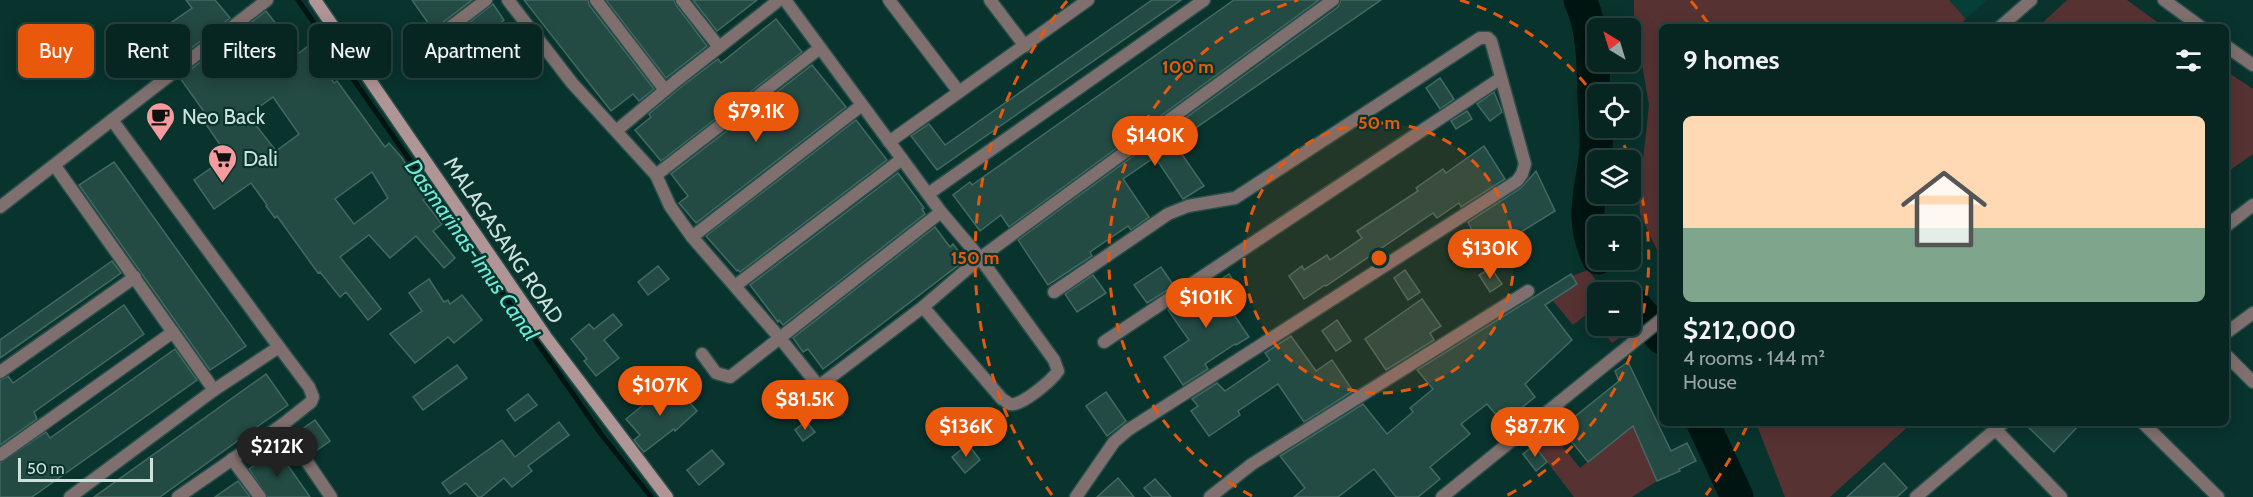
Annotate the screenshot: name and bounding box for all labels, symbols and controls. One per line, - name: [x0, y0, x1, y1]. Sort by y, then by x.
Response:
- north arrow: [1587, 18, 1641, 72]
- map controls: [1587, 18, 1641, 336]
- chip: Buy: [18, 24, 94, 78]
- chip: Rent: [106, 24, 190, 78]
- chip: Filters: [202, 24, 297, 78]
- chip: New: [309, 24, 391, 78]
- chip: Apartment: [403, 24, 542, 78]
- text: 9 homes: [1683, 44, 1780, 76]
- icon: filters: [2172, 44, 2205, 77]
- text: 100 m: [1162, 56, 1214, 78]
- button: locate: [1587, 84, 1641, 138]
- pin: $79.1K: [707, 92, 805, 143]
- text: $79.1K: [728, 99, 784, 123]
- cafe icon: Neo Back: [145, 100, 177, 142]
- place label: Neo Back: [182, 104, 266, 129]
- text: 50 m: [1358, 112, 1400, 134]
- pin: $140K: [1113, 116, 1197, 167]
- text: $140K: [1126, 123, 1184, 147]
- supermarket icon: Dali: [206, 142, 238, 184]
- place label: Dali: [243, 146, 278, 171]
- button: layers: [1587, 150, 1641, 204]
- street label: MALAGASANG ROAD: [439, 152, 569, 328]
- water label: Dasmarinas-Imus Canal: [399, 154, 545, 347]
- icon: home: [1890, 155, 1998, 263]
- button: +: [1587, 216, 1641, 270]
- pin: $130K: [1448, 229, 1532, 280]
- text: $130K: [1462, 236, 1518, 260]
- text: 150 m: [951, 247, 999, 269]
- centre of rings: [1369, 248, 1389, 268]
- pin: $101K: [1164, 278, 1248, 329]
- button: −: [1587, 282, 1641, 336]
- text: $101K: [1179, 285, 1233, 309]
- text: $212,000: [1683, 314, 1796, 346]
- text: 4 rooms · 144 m²: [1683, 346, 1825, 370]
- pin: $107K: [618, 366, 702, 417]
- text: House: [1683, 370, 1737, 394]
- text: $107K: [632, 373, 688, 397]
- pin: $81.5K: [756, 380, 854, 431]
- text: $81.5K: [776, 387, 834, 411]
- pin: $136K: [924, 407, 1008, 458]
- pin: $87.7K: [1486, 407, 1584, 458]
- text: $136K: [939, 414, 993, 438]
- text: $87.7K: [1505, 414, 1565, 438]
- pin: $212K: [235, 427, 319, 478]
- text: $212K: [251, 434, 303, 458]
- scale bar: [18, 455, 153, 482]
- text: 50 m: [27, 459, 64, 478]

